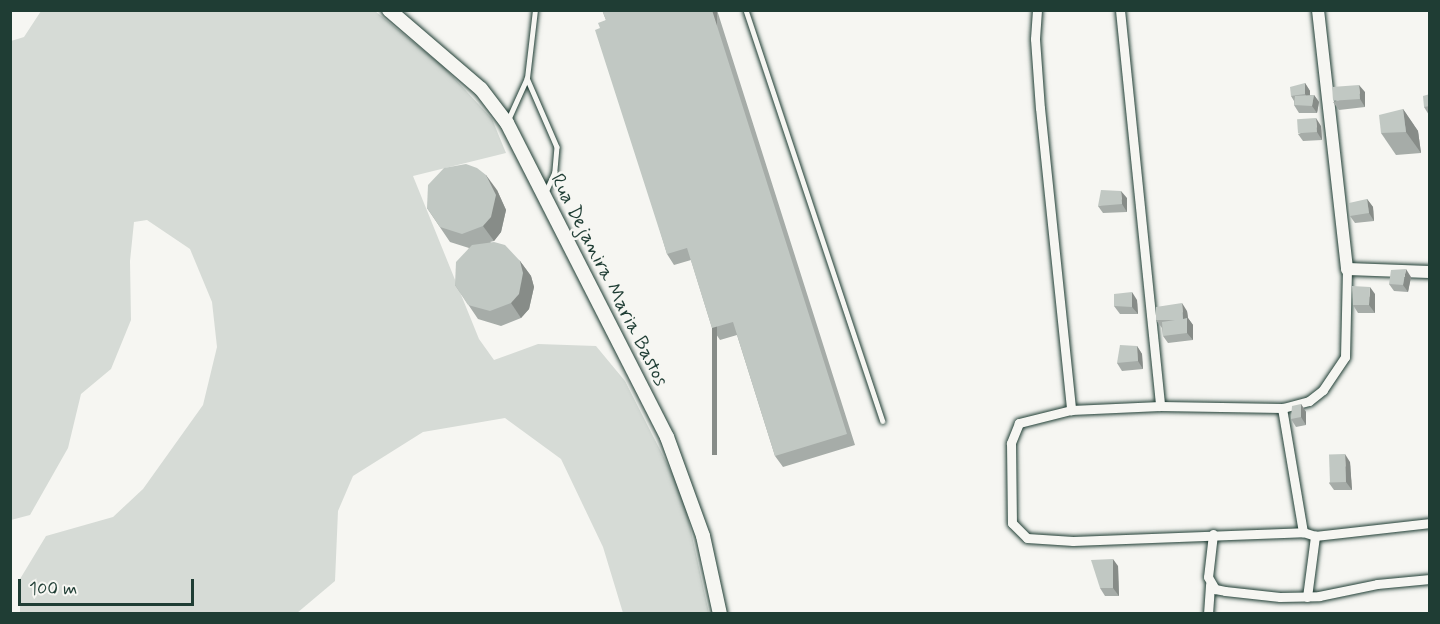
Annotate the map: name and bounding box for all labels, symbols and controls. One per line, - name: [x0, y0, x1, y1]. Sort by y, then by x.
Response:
- street label: Rua Dejanira Maria Bastos: [546, 171, 672, 389]
- scale bar: [21, 567, 196, 605]
- text: 100 m: [29, 577, 77, 601]

